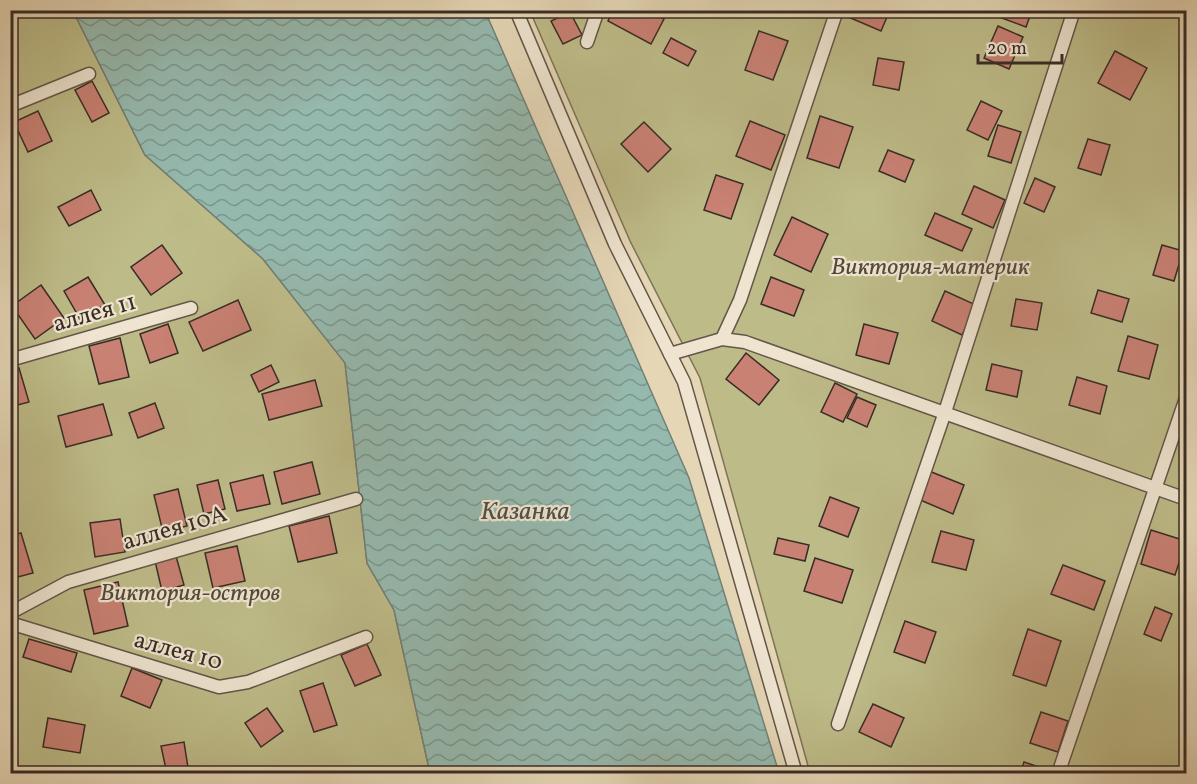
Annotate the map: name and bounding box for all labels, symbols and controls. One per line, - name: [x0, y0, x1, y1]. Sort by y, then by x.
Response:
- scale bar: [978, 27, 1062, 65]
- text: 20 m: [987, 37, 1027, 62]
- park label: Виктория-материк: [831, 251, 1030, 285]
- street label: аллея 11: [49, 286, 141, 342]
- water label: Казанка: [480, 494, 570, 530]
- street label: аллея 10А: [119, 498, 231, 560]
- park label: Виктория-остров: [100, 577, 280, 611]
- street label: аллея 10: [130, 624, 226, 680]

